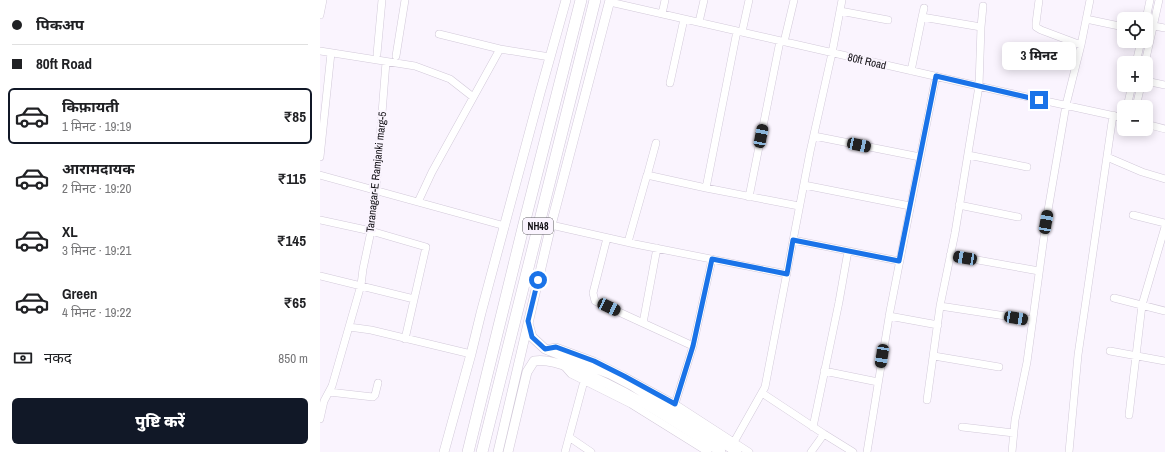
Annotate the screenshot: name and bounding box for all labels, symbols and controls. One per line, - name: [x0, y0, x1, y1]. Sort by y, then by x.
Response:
- map controls: [1117, 12, 1153, 136]
- button: locate: [1117, 12, 1153, 48]
- text: पिकअप: [36, 14, 84, 35]
- callout: 3 मिनट: [1002, 42, 1076, 70]
- text: 3 मिनट: [1021, 47, 1057, 64]
- street label: 80ft Road: [846, 50, 888, 72]
- text: 80ft Road: [36, 53, 92, 74]
- button: +: [1117, 56, 1153, 92]
- route end: [1030, 91, 1048, 109]
- text: किफ़ायती: [62, 96, 119, 117]
- icon: car: [14, 98, 50, 134]
- button: −: [1117, 100, 1153, 136]
- text: ₹85: [284, 106, 306, 127]
- street label: Taranagar-E Ramjanki marg-5: [363, 111, 389, 233]
- text: 1 मिनट · 19:19: [62, 118, 131, 135]
- car: [753, 123, 769, 149]
- car: [846, 137, 872, 153]
- text: आरामदायक: [62, 158, 135, 179]
- icon: car: [14, 160, 50, 196]
- text: ₹115: [277, 168, 306, 189]
- text: 2 मिनट · 19:20: [62, 180, 131, 197]
- car: [1038, 209, 1054, 235]
- road number: NH48: [523, 218, 553, 234]
- text: XL: [62, 221, 78, 242]
- icon: car: [14, 222, 50, 258]
- text: ₹145: [277, 230, 306, 251]
- text: 3 मिनट · 19:21: [62, 242, 131, 259]
- car: [952, 250, 978, 266]
- route start: [529, 271, 547, 289]
- text: Green: [62, 283, 98, 304]
- icon: car: [14, 284, 50, 320]
- text: ₹65: [284, 292, 306, 313]
- car: [596, 296, 622, 318]
- text: 4 मिनट · 19:22: [62, 304, 131, 321]
- car: [1003, 310, 1029, 326]
- car: [874, 343, 890, 369]
- icon: cash: [12, 347, 34, 369]
- text: नकद: [44, 347, 72, 368]
- text: 850 m: [278, 350, 308, 367]
- button: पुष्टि करें: [12, 398, 308, 444]

